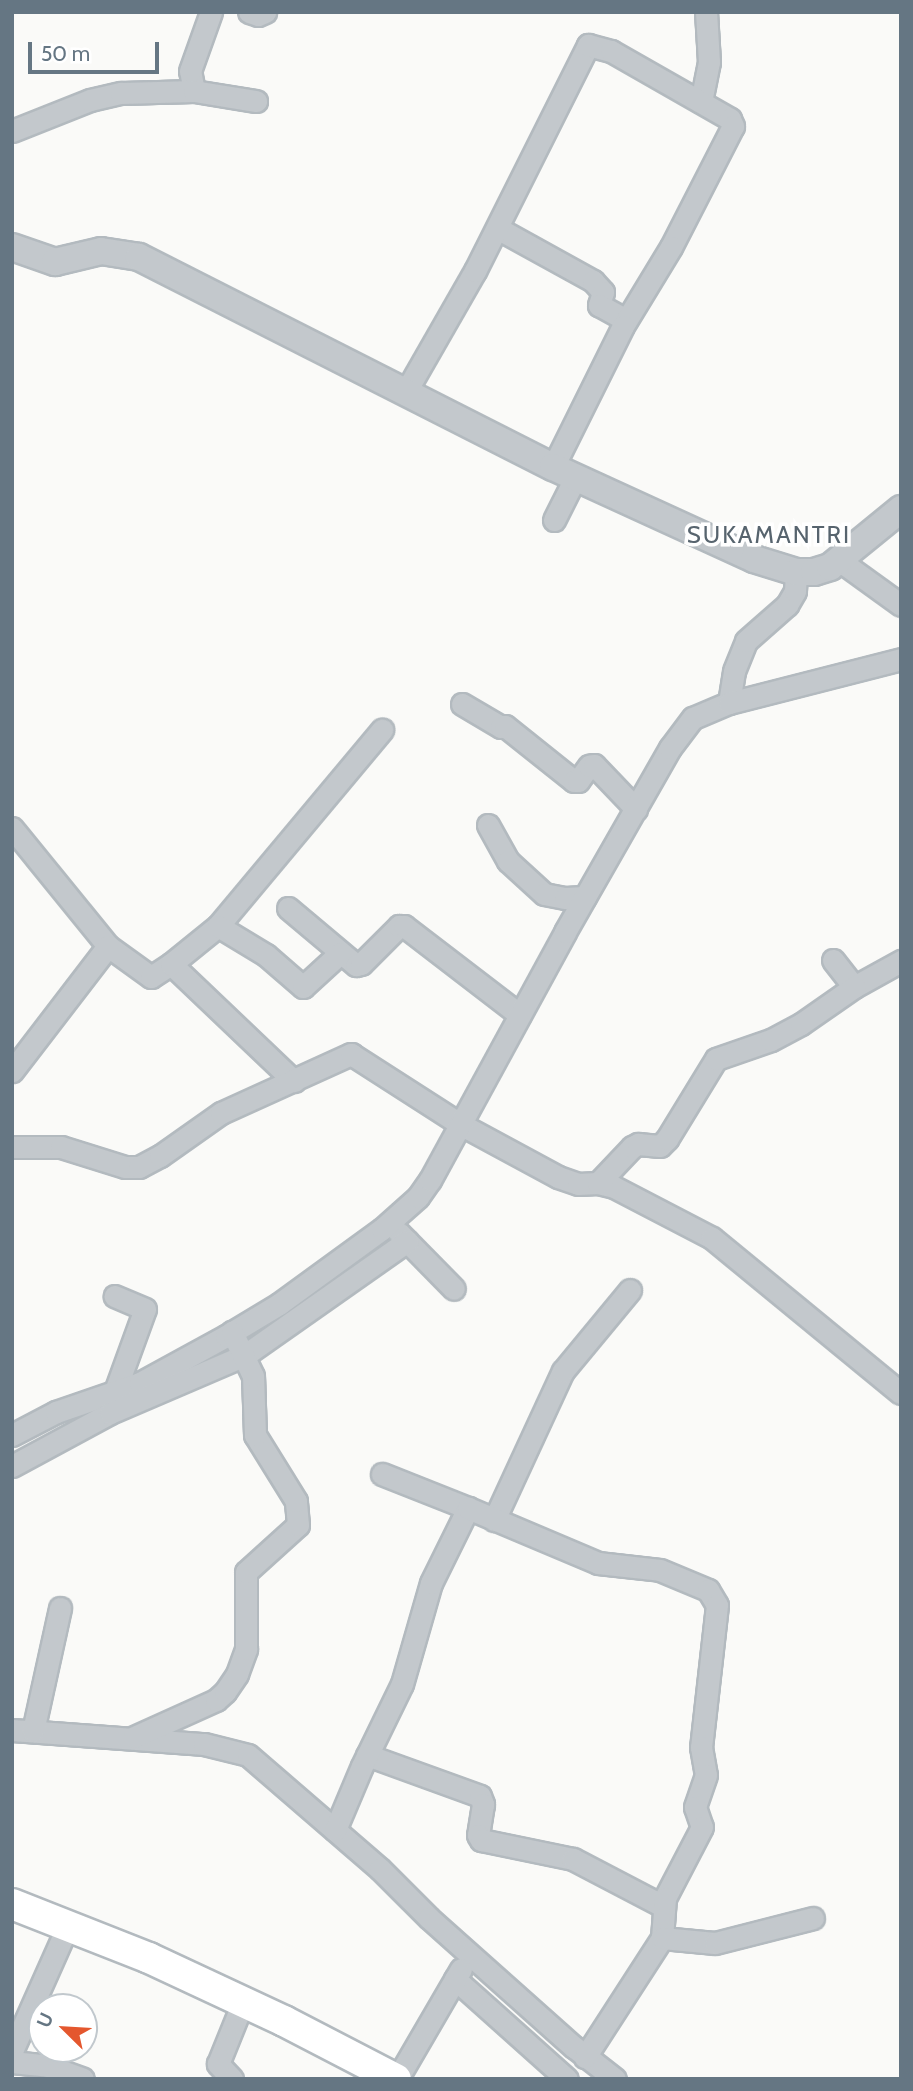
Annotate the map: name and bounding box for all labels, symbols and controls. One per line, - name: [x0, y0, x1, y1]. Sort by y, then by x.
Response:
- scale bar: [32, 28, 163, 72]
- text: 50 m: [41, 41, 90, 66]
- district label: SUKAMANTRI: [688, 521, 850, 549]
- north arrow: [28, 1993, 98, 2063]
- text: U: [32, 2009, 58, 2031]

